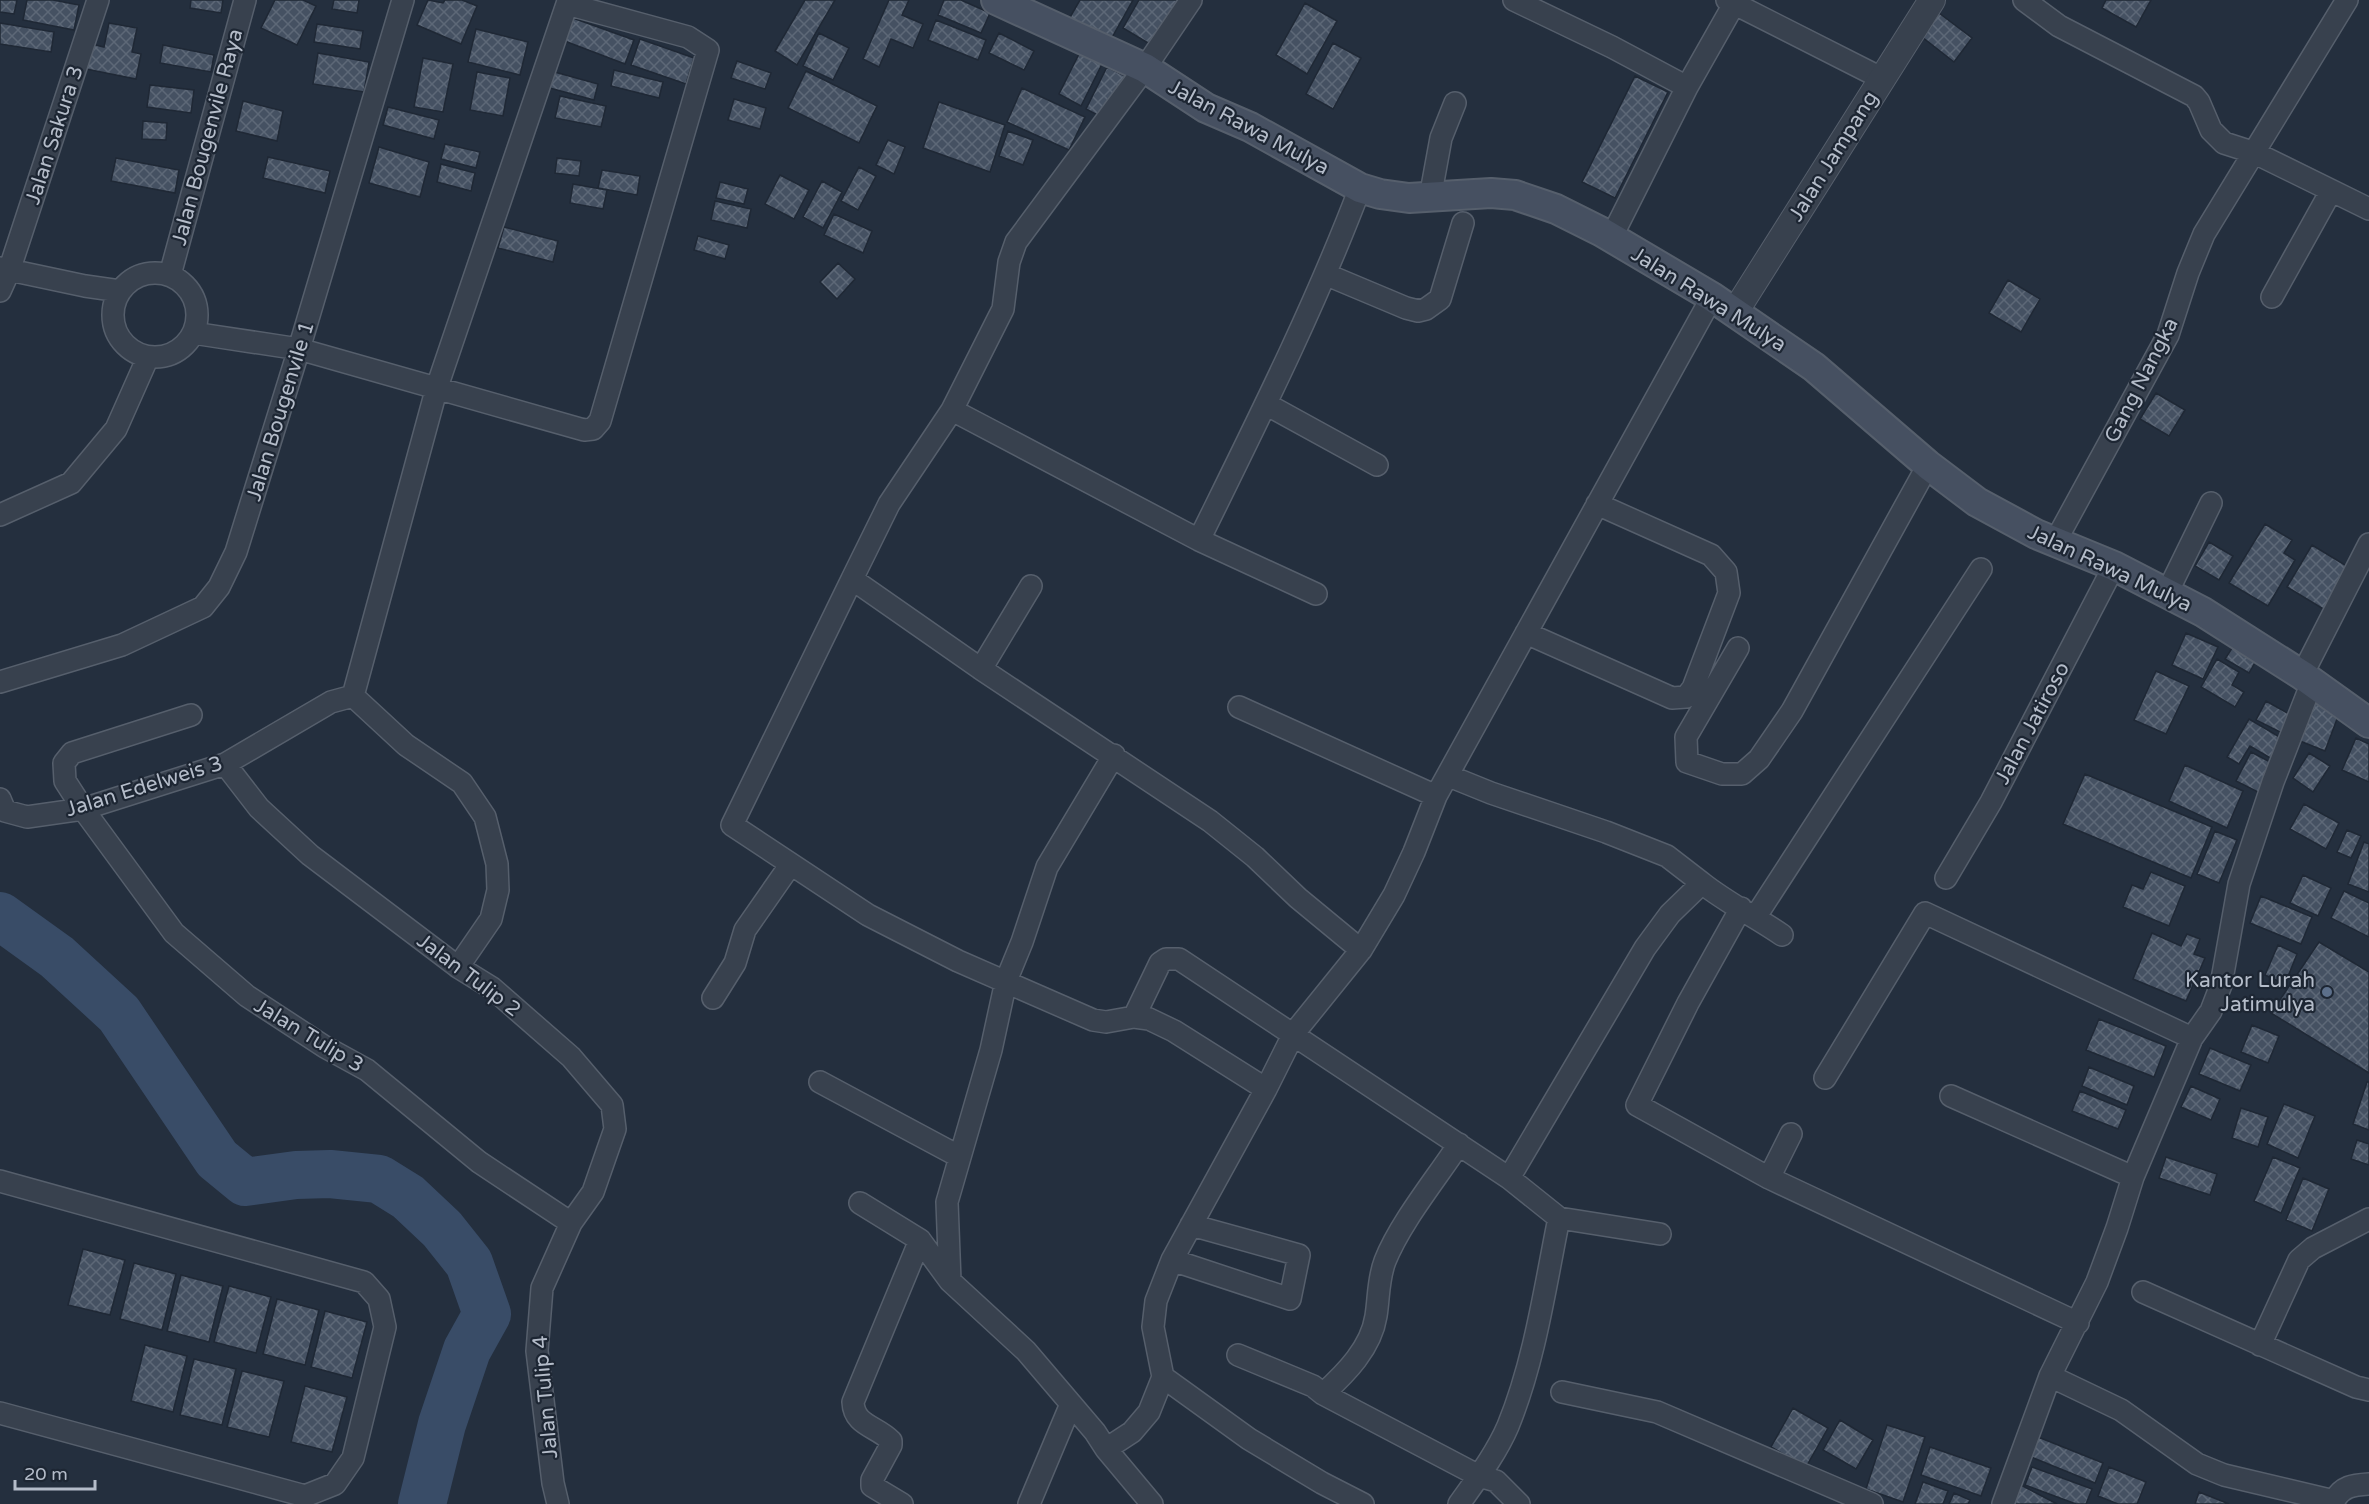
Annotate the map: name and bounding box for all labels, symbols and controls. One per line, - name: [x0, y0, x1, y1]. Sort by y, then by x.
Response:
- street label: Jalan Bougenvile Raya: [167, 26, 248, 248]
- street label: Jalan Sakura 3: [20, 63, 89, 208]
- street label: Jalan Rawa Mulya: [1164, 75, 1333, 180]
- street label: Jalan Jampang: [1783, 87, 1883, 226]
- street label: Jalan Rawa Mulya: [1627, 242, 1791, 357]
- street label: Gang Nangka: [2099, 314, 2184, 447]
- street label: Jalan Bougenvile 1: [241, 318, 320, 504]
- street label: Jalan Rawa Mulya: [2024, 519, 2196, 617]
- street label: Jalan Jatiroso: [1990, 658, 2075, 789]
- street label: Jalan Edelweis 3: [63, 751, 226, 822]
- street label: Jalan Tulip 2: [412, 928, 526, 1023]
- place label: Kantor Lurah Jatimulya: [2185, 968, 2315, 1017]
- marker: Kantor Lurah Jatimulya: [2320, 985, 2334, 999]
- street label: Jalan Tulip 3: [249, 993, 368, 1078]
- street label: Jalan Tulip 4: [528, 1334, 563, 1460]
- scale bar: [15, 1453, 94, 1491]
- text: 20 m: [24, 1463, 68, 1485]

